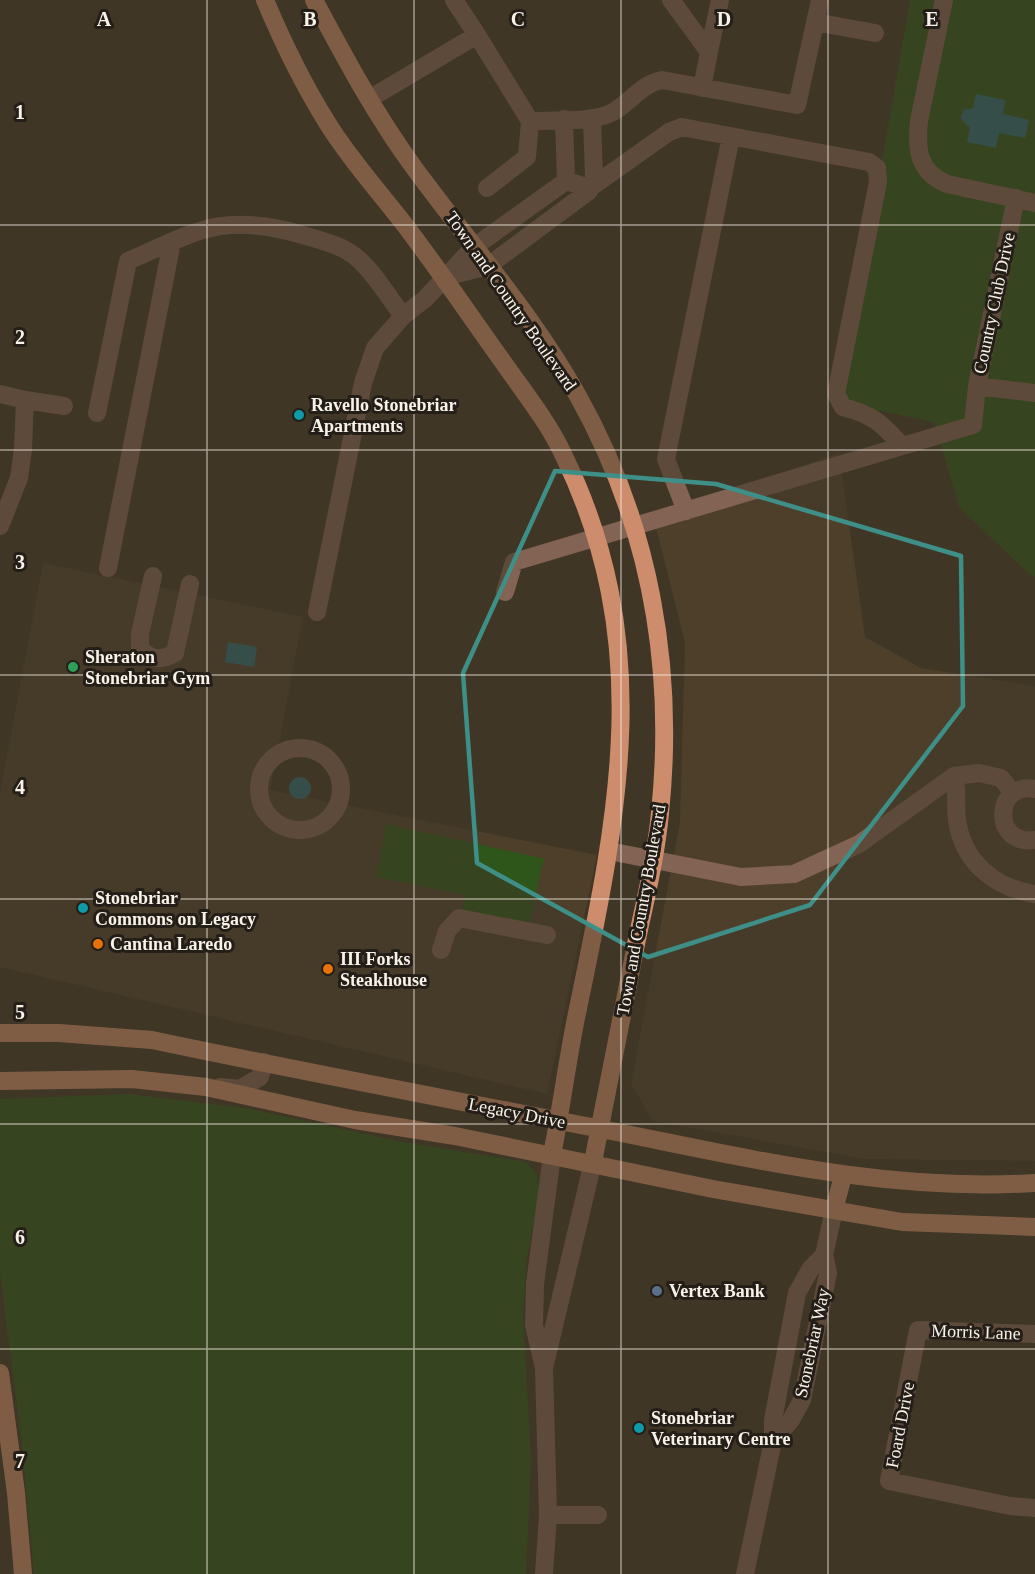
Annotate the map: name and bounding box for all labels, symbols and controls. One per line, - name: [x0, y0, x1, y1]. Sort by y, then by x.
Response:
- text: A: [97, 8, 112, 30]
- text: B: [303, 8, 317, 30]
- text: C: [511, 8, 525, 30]
- text: D: [717, 8, 731, 30]
- text: E: [925, 8, 939, 30]
- text: 1: [15, 101, 25, 123]
- street label: Town and Country Boulevard: [441, 208, 581, 394]
- street label: Country Club Drive: [969, 230, 1019, 376]
- text: 2: [15, 326, 25, 348]
- place label: Ravello Stonebriar Apartments: [311, 395, 457, 436]
- marker: Ravello Stonebriar Apartments: [292, 408, 306, 422]
- text: 3: [15, 551, 25, 573]
- place label: Sheraton Stonebriar Gym: [85, 647, 210, 688]
- marker: Sheraton Stonebriar Gym: [66, 660, 80, 674]
- text: 4: [15, 776, 25, 798]
- street label: Town and Country Boulevard: [613, 803, 669, 1017]
- place label: Stonebriar Commons on Legacy: [95, 888, 256, 929]
- marker: Stonebriar Commons on Legacy: [76, 901, 90, 915]
- place label: Cantina Laredo: [110, 934, 232, 954]
- marker: Cantina Laredo: [91, 937, 105, 951]
- place label: III Forks Steakhouse: [340, 949, 427, 990]
- marker: III Forks Steakhouse: [321, 962, 335, 976]
- text: 5: [15, 1001, 25, 1023]
- street label: Legacy Drive: [467, 1094, 567, 1132]
- text: 6: [15, 1226, 25, 1248]
- place label: Vertex Bank: [669, 1281, 765, 1301]
- marker: Vertex Bank: [650, 1284, 664, 1298]
- street label: Stonebriar Way: [791, 1286, 833, 1400]
- street label: Morris Lane: [931, 1320, 1021, 1344]
- street label: Foard Drive: [882, 1380, 918, 1470]
- place label: Stonebriar Veterinary Centre: [651, 1408, 790, 1449]
- marker: Stonebriar Veterinary Centre: [632, 1421, 646, 1435]
- text: 7: [15, 1450, 25, 1472]

